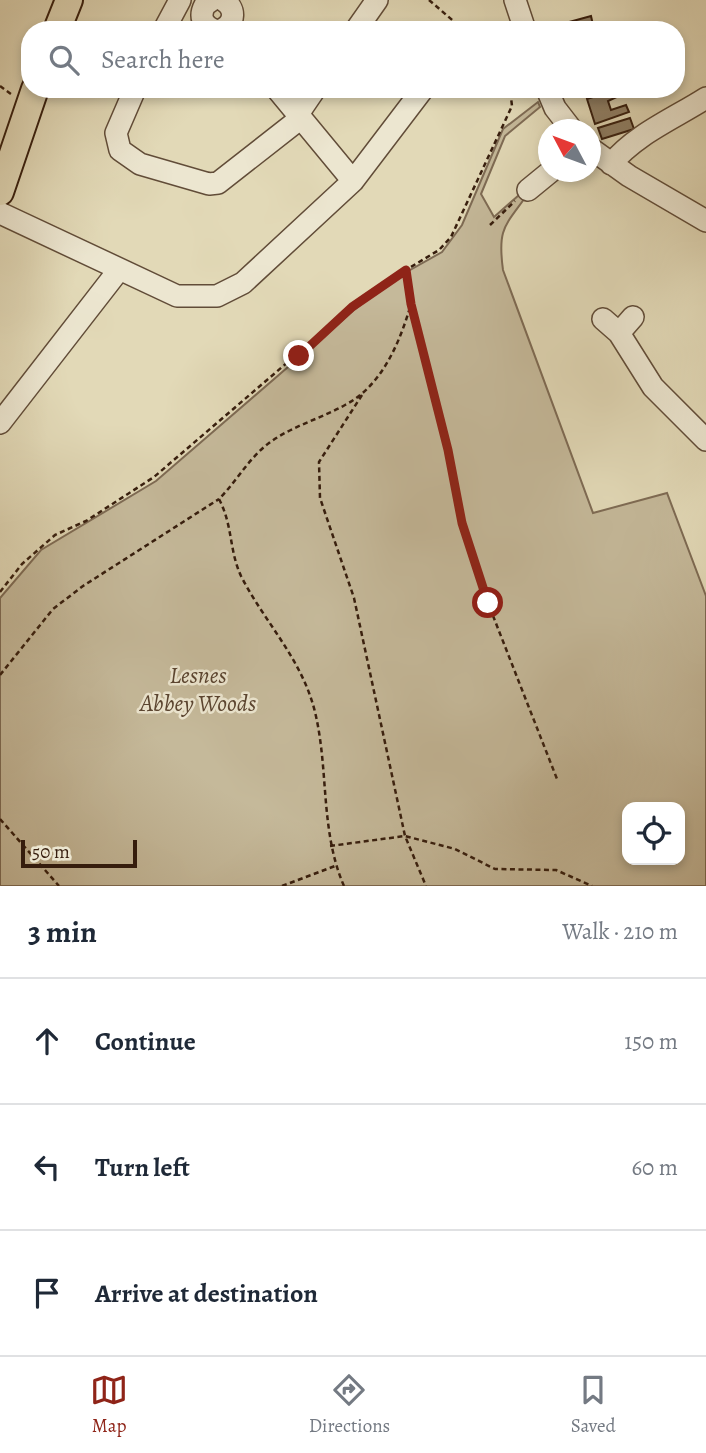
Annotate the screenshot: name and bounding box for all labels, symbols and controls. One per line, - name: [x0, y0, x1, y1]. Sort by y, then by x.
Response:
- search box: [21, 21, 685, 98]
- icon: search: [45, 41, 83, 79]
- text: Search here: [101, 42, 225, 77]
- north arrow: [538, 119, 601, 182]
- route end: [283, 340, 314, 371]
- route start: [472, 587, 503, 618]
- park label: Lesnes Abbey Woods: [138, 659, 256, 719]
- map controls: [622, 802, 685, 865]
- button: locate: [622, 802, 685, 865]
- scale bar: [21, 837, 136, 869]
- text: 50 m: [32, 839, 70, 865]
- text: 3 min: [28, 912, 97, 952]
- text: Walk · 210 m: [562, 916, 678, 947]
- icon: ahead: [28, 1022, 66, 1060]
- text: Continue: [95, 1024, 196, 1059]
- text: 150 m: [624, 1026, 678, 1057]
- icon: left: [28, 1148, 66, 1186]
- text: Turn left: [95, 1150, 190, 1185]
- text: 60 m: [631, 1152, 678, 1183]
- icon: arrive: [28, 1274, 66, 1312]
- text: Arrive at destination: [95, 1276, 318, 1311]
- tab: Map: [90, 1371, 128, 1439]
- tab: Directions: [309, 1371, 390, 1439]
- tab: Saved: [571, 1371, 616, 1439]

